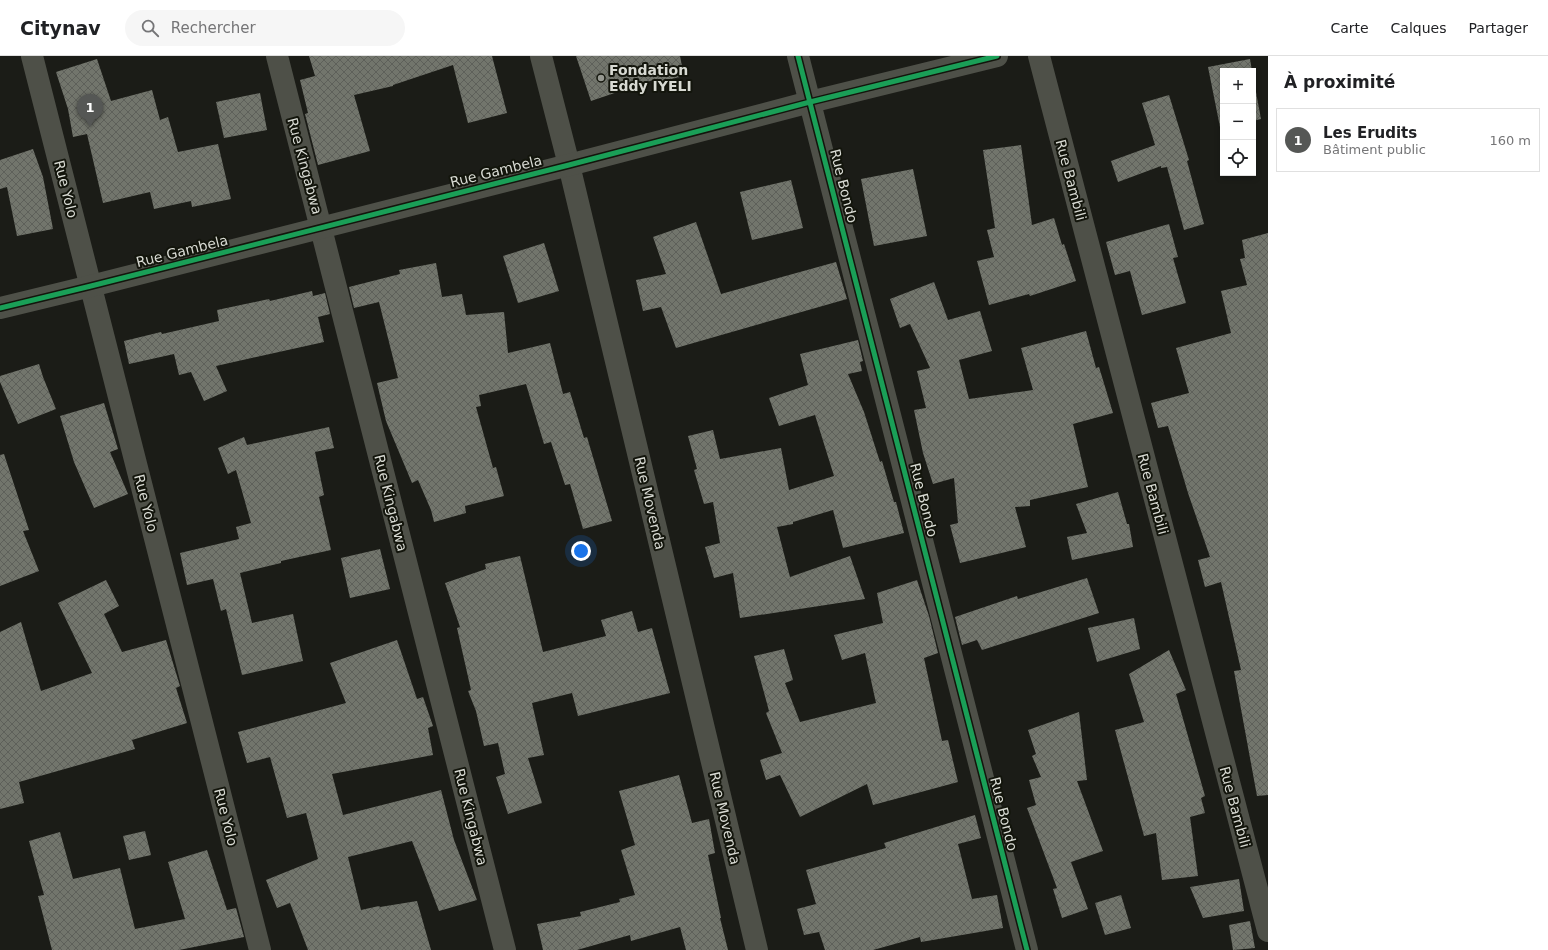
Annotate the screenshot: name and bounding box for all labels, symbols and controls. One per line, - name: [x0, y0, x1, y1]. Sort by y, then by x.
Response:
- search box: [125, 10, 405, 46]
- text: Citynav: [20, 17, 101, 39]
- icon: search: [139, 17, 161, 39]
- text: Rechercher: [171, 19, 256, 37]
- text: Carte: [1330, 20, 1369, 36]
- text: Calques: [1391, 20, 1447, 36]
- text: Partager: [1469, 20, 1528, 36]
- place label: Fondation Eddy IYELI: [609, 62, 692, 94]
- map controls: [1220, 68, 1256, 176]
- button: +: [1220, 68, 1256, 104]
- text: À proximité: [1284, 72, 1395, 92]
- marker: Fondation Eddy IYELI: [596, 73, 606, 83]
- pin: 1: [77, 94, 103, 127]
- button: −: [1220, 104, 1256, 140]
- street label: Rue Kingabwa: [284, 116, 326, 216]
- text: Les Erudits: [1323, 124, 1417, 142]
- text: 1: [1293, 133, 1303, 148]
- text: 160 m: [1489, 133, 1531, 148]
- street label: Rue Bambili: [1052, 138, 1090, 222]
- button: locate: [1220, 140, 1256, 176]
- text: Bâtiment public: [1323, 142, 1426, 157]
- street label: Rue Bondo: [827, 147, 861, 225]
- street label: Rue Gambela: [448, 152, 544, 190]
- street label: Rue Yolo: [51, 159, 81, 219]
- street label: Rue Gambela: [134, 232, 230, 270]
- street label: Rue Bambili: [1134, 452, 1172, 536]
- street label: Rue Kingabwa: [371, 453, 411, 553]
- street label: Rue Movenda: [632, 455, 668, 551]
- street label: Rue Bondo: [907, 461, 941, 539]
- street label: Rue Yolo: [131, 473, 161, 533]
- your location: [571, 541, 591, 561]
- street label: Rue Bambili: [1216, 765, 1254, 849]
- street label: Rue Kingabwa: [451, 767, 491, 867]
- street label: Rue Movenda: [707, 770, 743, 866]
- street label: Rue Bondo: [987, 775, 1021, 853]
- street label: Rue Yolo: [211, 787, 241, 847]

